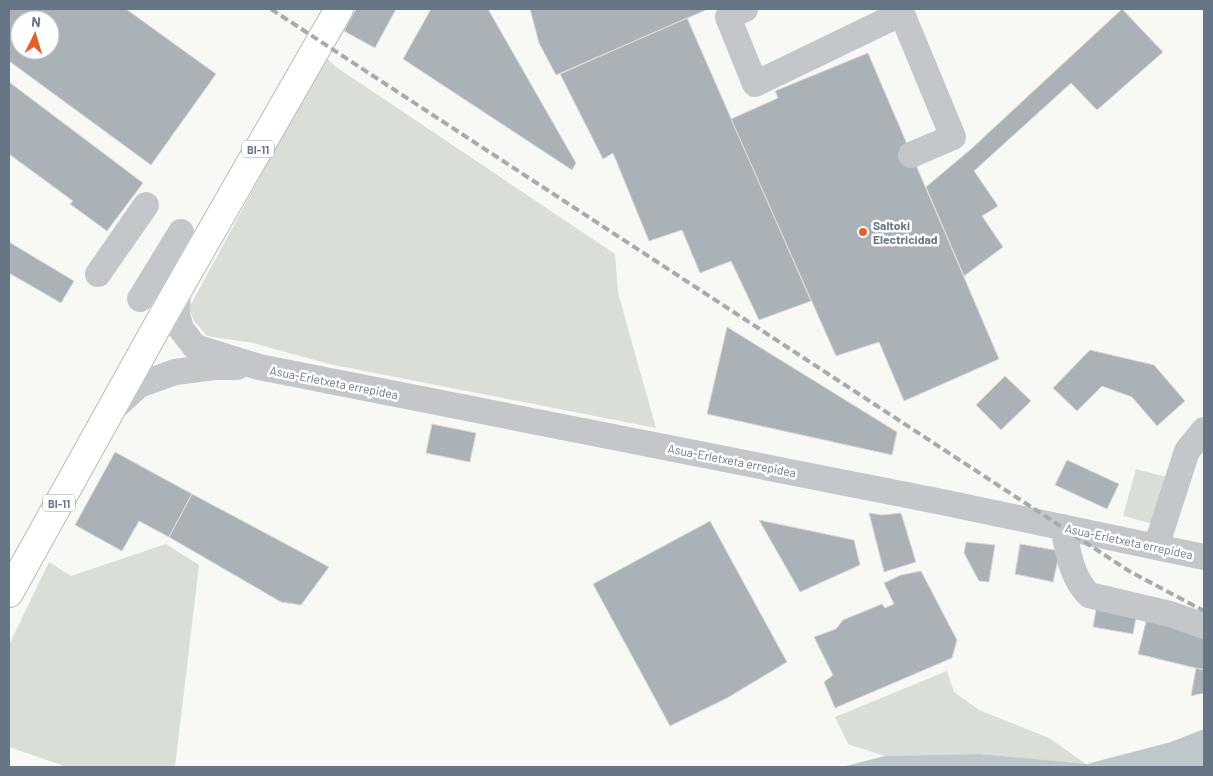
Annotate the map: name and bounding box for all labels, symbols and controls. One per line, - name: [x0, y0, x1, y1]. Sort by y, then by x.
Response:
- north arrow: [10, 10, 60, 60]
- text: N: [31, 13, 42, 30]
- road number: BI-11: [242, 140, 274, 158]
- place label: Saltoki Electricidad: [873, 218, 938, 246]
- marker: Saltoki Electricidad: [857, 226, 869, 238]
- street label: Asua-Erletxeta errepidea: [269, 363, 399, 401]
- street label: Asua-Erletxeta errepidea: [667, 441, 797, 479]
- road number: BI-11: [43, 494, 75, 512]
- street label: Asua-Erletxeta errepidea: [1064, 521, 1194, 561]

